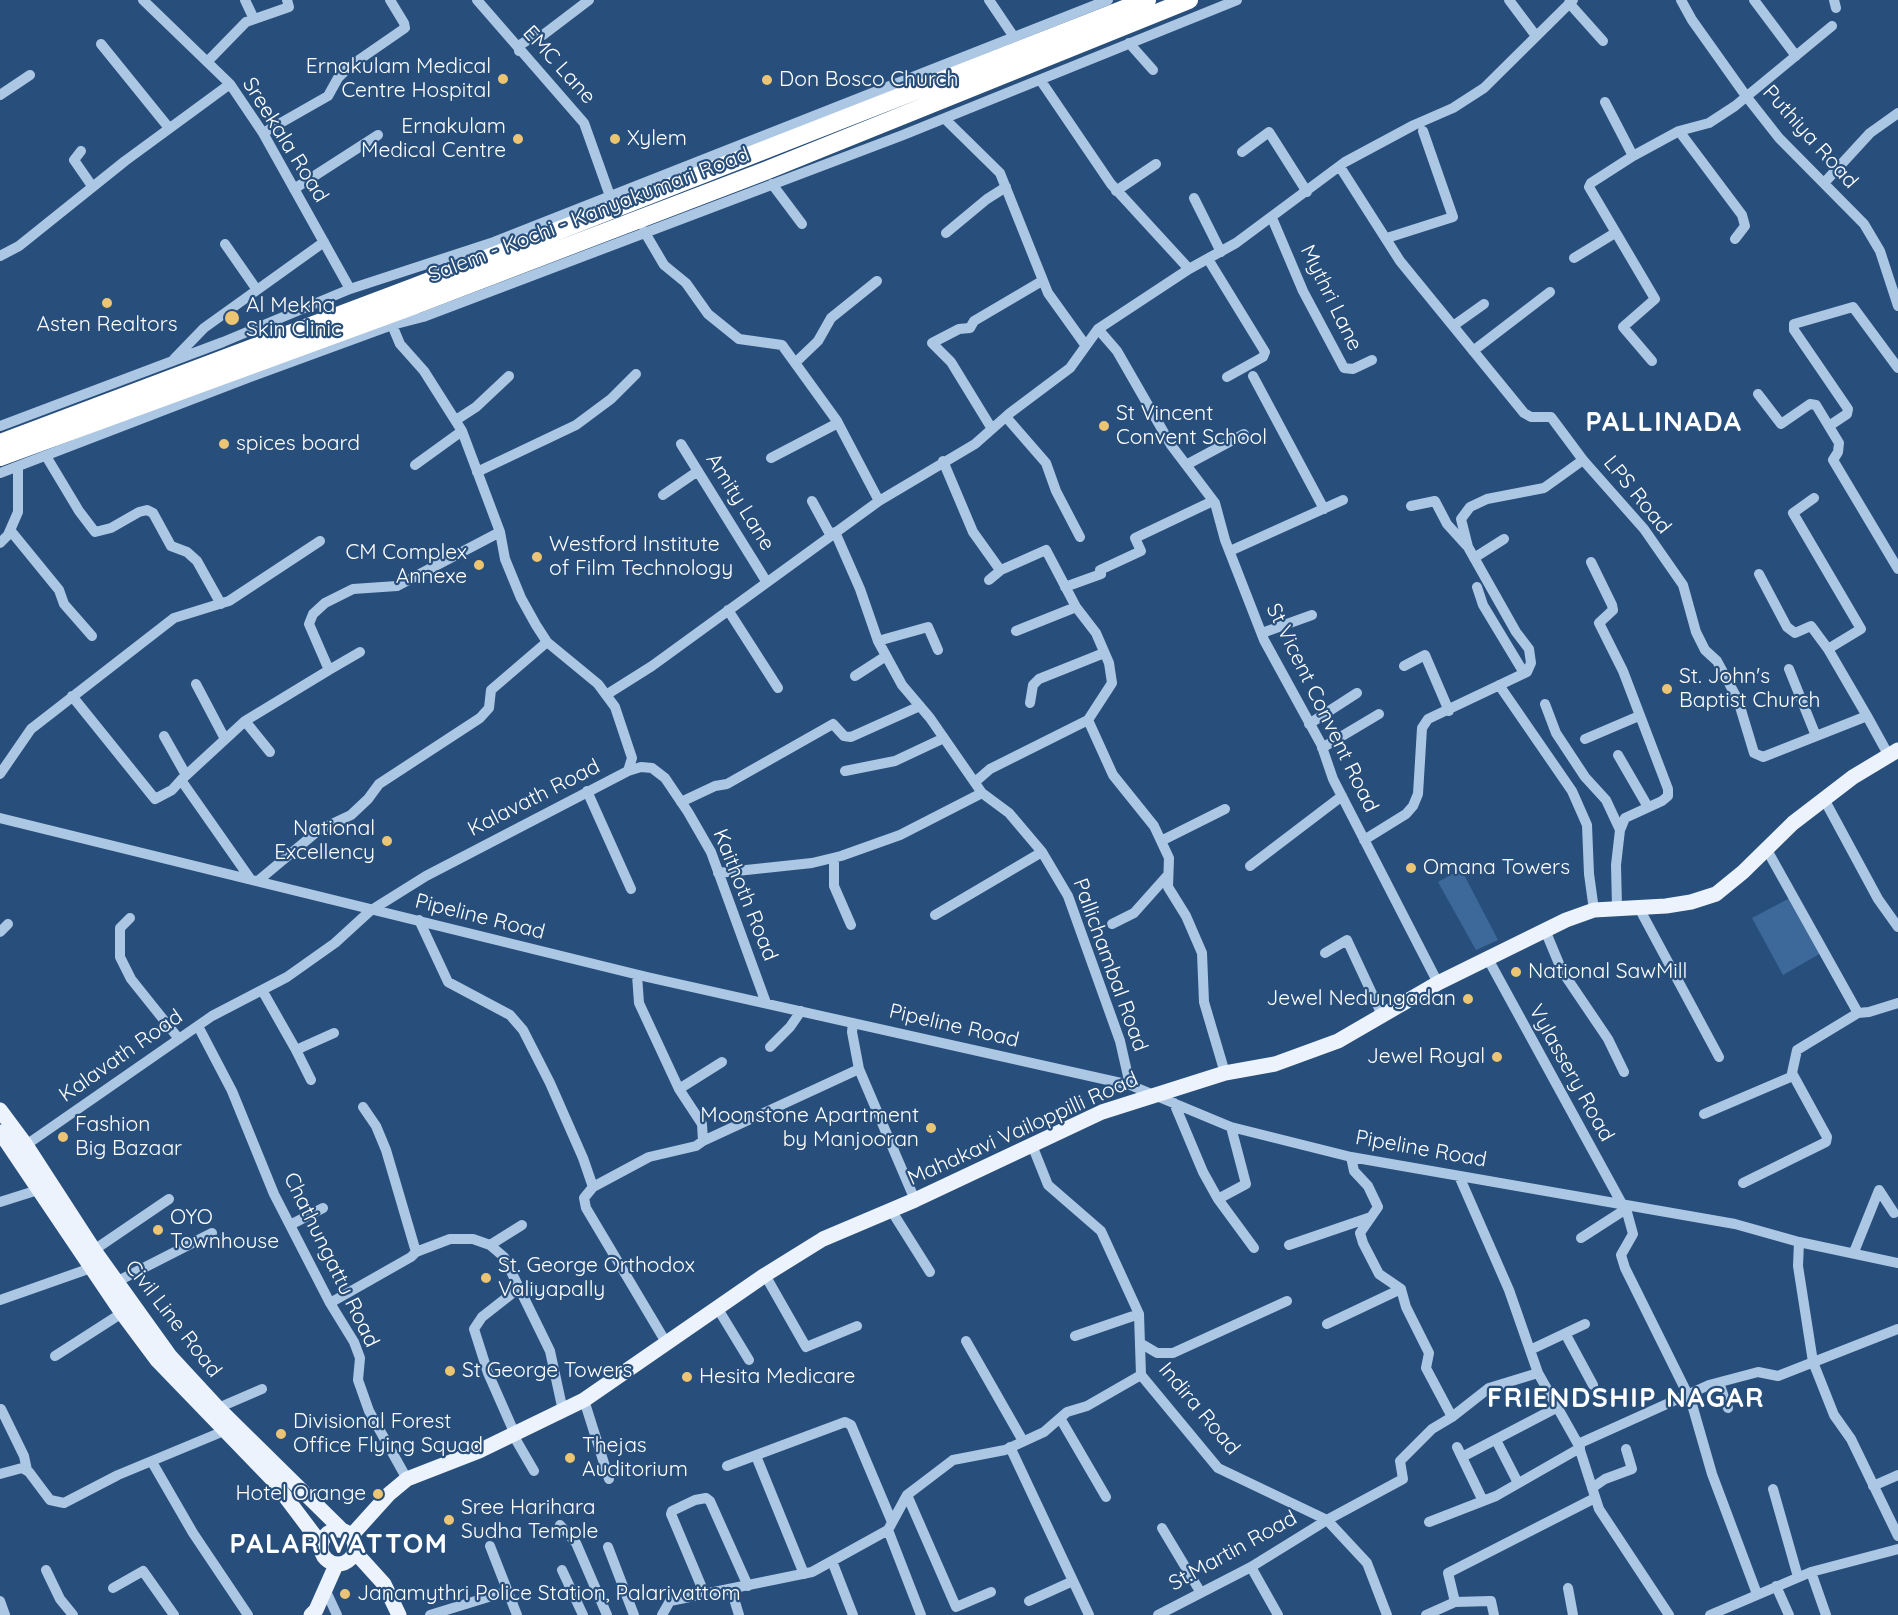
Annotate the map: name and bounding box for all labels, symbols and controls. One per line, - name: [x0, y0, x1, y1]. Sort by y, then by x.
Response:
- street label: EMC Lane: [517, 21, 601, 109]
- place label: Ernakulam Medical Centre Hospital: [306, 54, 491, 104]
- place label: Don Bosco Church: [779, 67, 958, 93]
- marker: Ernakulam Medical Centre Hospital: [496, 72, 510, 86]
- street label: Sreekala Road: [237, 73, 333, 207]
- marker: Don Bosco Church: [760, 73, 774, 87]
- street label: Puthiya Road: [1757, 80, 1863, 194]
- place label: Ernakulam Medical Centre: [361, 114, 506, 164]
- place label: Xylem: [627, 126, 687, 152]
- marker: Ernakulam Medical Centre: [511, 132, 525, 146]
- marker: Xylem: [608, 132, 622, 146]
- street label: Salem - Kochi - Kanyakumari Road: [425, 142, 753, 288]
- street label: Mythri Lane: [1295, 241, 1367, 355]
- place label: Al Mekha Skin Clinic: [246, 293, 342, 343]
- marker: Asten Realtors: [100, 296, 114, 310]
- marker: Al Mekha Skin Clinic: [223, 309, 241, 327]
- place label: Asten Realtors: [36, 312, 178, 338]
- place label: St Vincent Convent School: [1116, 401, 1267, 451]
- district label: PALLINADA: [1585, 407, 1743, 439]
- marker: St Vincent Convent School: [1097, 419, 1111, 433]
- place label: spices board: [236, 431, 360, 457]
- marker: spices board: [217, 437, 231, 451]
- street label: Amity Lane: [700, 449, 780, 555]
- street label: LPS Road: [1598, 451, 1676, 539]
- place label: Westford Institute of Film Technology: [549, 532, 733, 582]
- place label: CM Complex Annexe: [345, 540, 467, 590]
- marker: Westford Institute of Film Technology: [530, 550, 544, 564]
- marker: CM Complex Annexe: [472, 558, 486, 572]
- street label: St Vicent Convent Road: [1260, 599, 1384, 817]
- place label: St. John's Baptist Church: [1679, 664, 1820, 714]
- marker: St. John's Baptist Church: [1660, 682, 1674, 696]
- street label: Kalavath Road: [464, 754, 604, 842]
- place label: National Excellency: [274, 816, 375, 866]
- street label: Kaithoth Road: [707, 825, 783, 965]
- marker: National Excellency: [380, 834, 394, 848]
- place label: Omana Towers: [1423, 855, 1570, 881]
- marker: Omana Towers: [1404, 861, 1418, 875]
- street label: Pallichambal Road: [1067, 875, 1153, 1055]
- street label: Pipeline Road: [413, 889, 547, 945]
- place label: National SawMill: [1528, 959, 1687, 985]
- marker: National SawMill: [1509, 965, 1523, 979]
- place label: Jewel Nedungadan: [1266, 986, 1456, 1012]
- marker: Jewel Nedungadan: [1461, 992, 1475, 1006]
- street label: Pipeline Road: [886, 999, 1022, 1053]
- street label: Vylassery Road: [1523, 1000, 1619, 1146]
- street label: Kalavath Road: [54, 1004, 188, 1108]
- place label: Jewel Royal: [1367, 1044, 1485, 1070]
- marker: Jewel Royal: [1490, 1050, 1504, 1064]
- street label: Mahakavi Vailoppilli Road: [904, 1067, 1142, 1191]
- place label: Moonstone Apartment by Manjooran: [700, 1103, 919, 1153]
- place label: Fashion Big Bazaar: [75, 1112, 182, 1162]
- marker: Moonstone Apartment by Manjooran: [924, 1121, 938, 1135]
- street label: Pipeline Road: [1353, 1125, 1489, 1173]
- marker: Fashion Big Bazaar: [56, 1130, 70, 1144]
- street label: Chathungattu Road: [278, 1169, 384, 1351]
- place label: OYO Townhouse: [170, 1205, 279, 1255]
- marker: OYO Townhouse: [151, 1223, 165, 1237]
- place label: St. George Orthodox Valiyapally: [498, 1253, 695, 1303]
- street label: Civil Line Road: [119, 1255, 227, 1383]
- marker: St. George Orthodox Valiyapally: [479, 1271, 493, 1285]
- place label: St George Towers: [462, 1358, 632, 1384]
- street label: Indira Road: [1153, 1358, 1245, 1460]
- marker: St George Towers: [443, 1364, 457, 1378]
- place label: Hesita Medicare: [699, 1364, 855, 1390]
- marker: Hesita Medicare: [680, 1370, 694, 1384]
- district label: FRIENDSHIP NAGAR: [1487, 1383, 1765, 1415]
- place label: Divisional Forest Office Flying Squad: [293, 1409, 483, 1459]
- marker: Divisional Forest Office Flying Squad: [274, 1427, 288, 1441]
- place label: Thejas Auditorium: [582, 1433, 688, 1483]
- marker: Thejas Auditorium: [563, 1451, 577, 1465]
- place label: Hotel Orange: [235, 1481, 366, 1507]
- marker: Hotel Orange: [371, 1487, 385, 1501]
- place label: Sree Harihara Sudha Temple: [461, 1495, 598, 1545]
- street label: St.Martin Road: [1165, 1505, 1301, 1597]
- marker: Sree Harihara Sudha Temple: [442, 1513, 456, 1527]
- district label: PALARIVATTOM: [230, 1529, 448, 1561]
- place label: Janamythri Police Station, Palarivattom: [357, 1581, 741, 1607]
- marker: Janamythri Police Station, Palarivattom: [338, 1587, 352, 1601]

